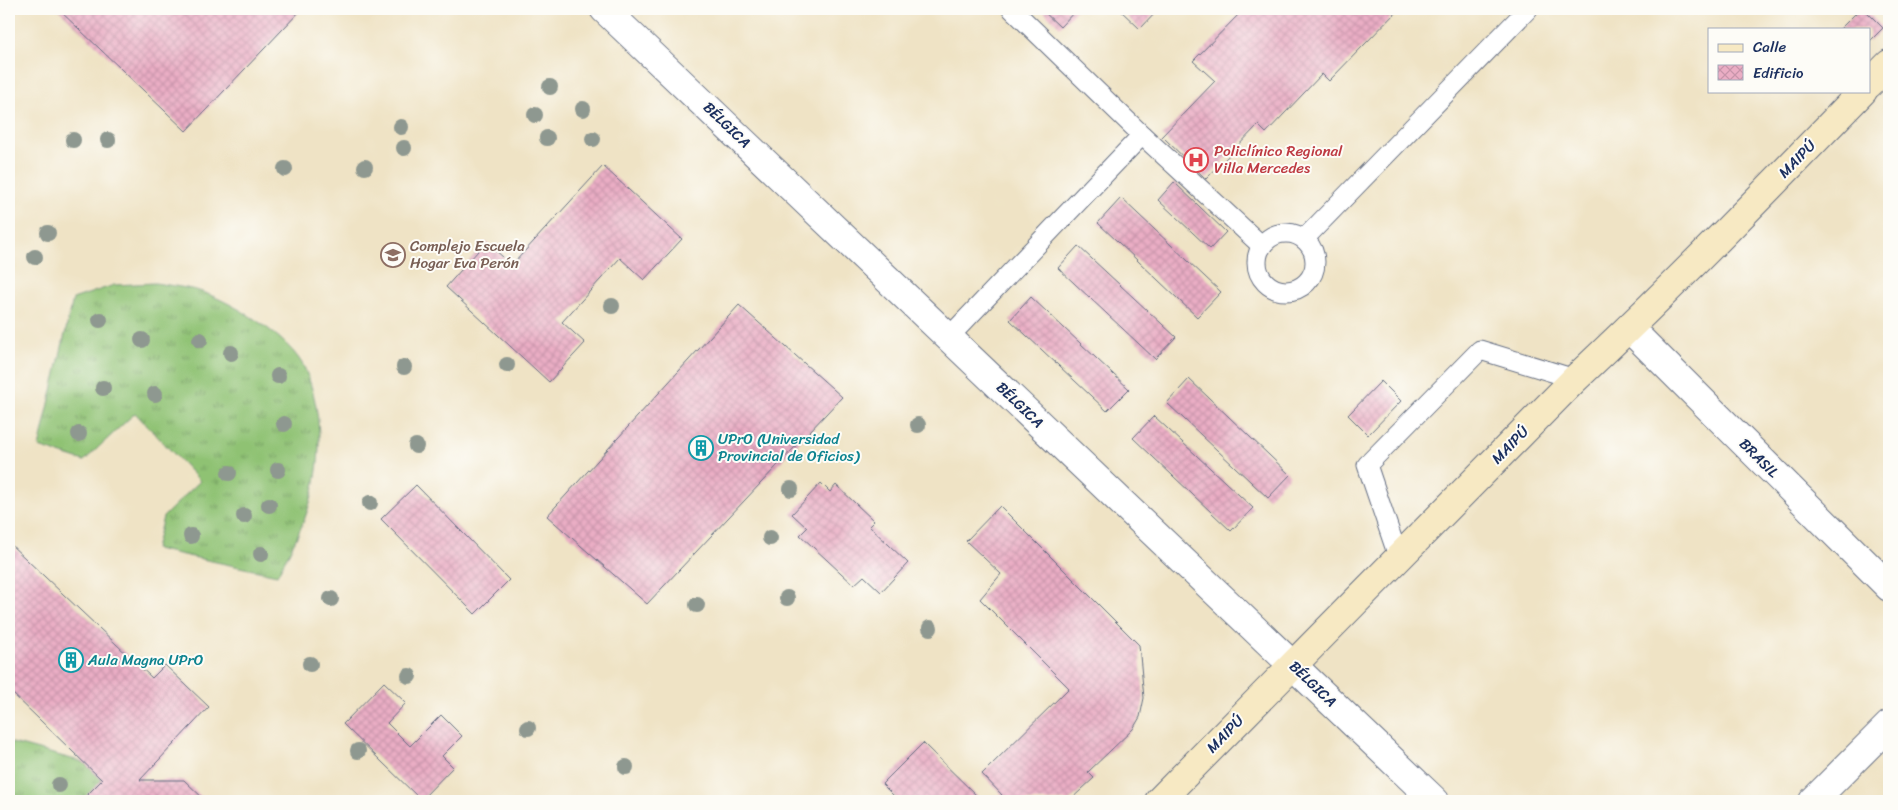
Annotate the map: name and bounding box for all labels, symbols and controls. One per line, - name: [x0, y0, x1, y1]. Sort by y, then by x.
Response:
- legend: [1708, 28, 1870, 92]
- text: Calle: [1753, 34, 1786, 60]
- text: Edificio: [1753, 60, 1804, 86]
- street label: BÉLGICA: [697, 95, 757, 155]
- street label: MAIPÚ: [1772, 133, 1823, 184]
- place label: Policlínico Regional Villa Mercedes: [1214, 138, 1343, 181]
- hospital icon: Policlínico Regional Villa Mercedes: [1183, 147, 1209, 173]
- place label: Complejo Escuela Hogar Eva Perón: [410, 233, 525, 276]
- school or university icon: Complejo Escuela Hogar Eva Perón: [380, 242, 406, 268]
- street label: BÉLGICA: [990, 375, 1050, 435]
- street label: MAIPÚ: [1485, 419, 1536, 470]
- place label: UPrO (Universidad Provincial de Oficios): [718, 426, 860, 469]
- street label: BRASIL: [1733, 432, 1785, 484]
- building icon: UPrO (Universidad Provincial de Oficios): [688, 435, 714, 461]
- building icon: Aula Magna UPrO: [58, 647, 84, 673]
- place label: Aula Magna UPrO: [87, 647, 204, 673]
- street label: BÉLGICA: [1283, 654, 1343, 714]
- street label: MAIPÚ: [1200, 708, 1251, 759]

